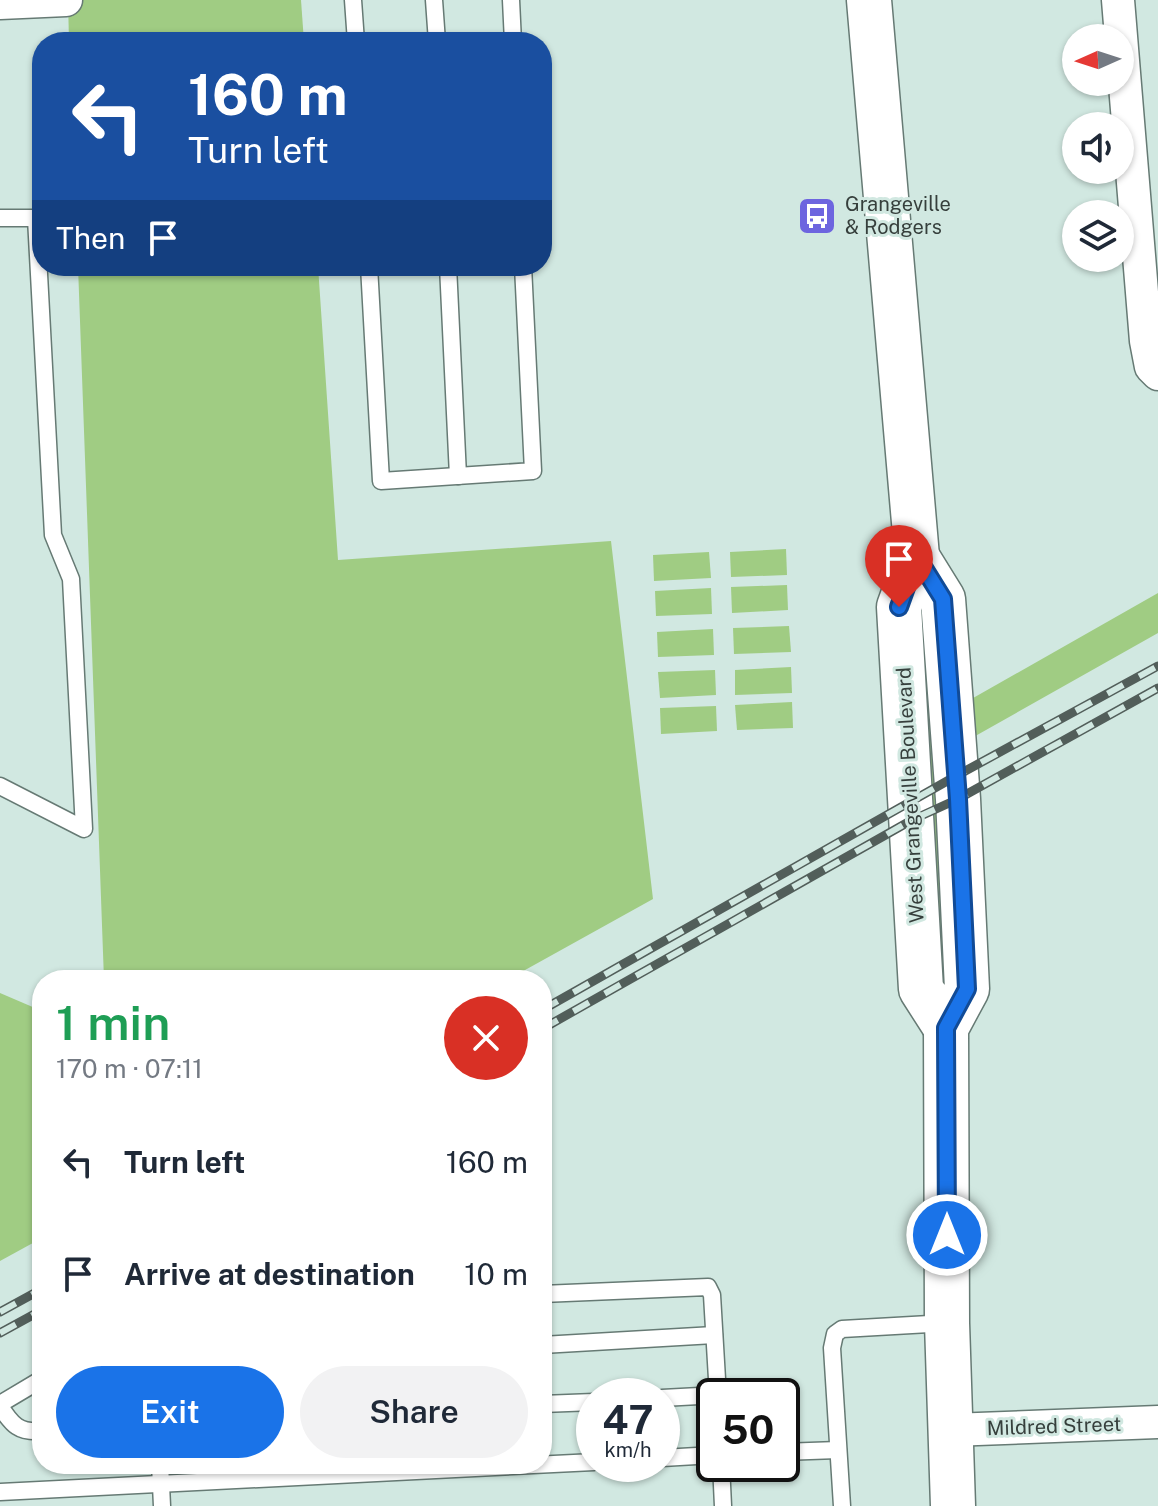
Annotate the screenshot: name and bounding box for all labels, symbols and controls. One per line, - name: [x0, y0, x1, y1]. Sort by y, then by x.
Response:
- north arrow: [1062, 24, 1134, 96]
- map controls: [1062, 24, 1134, 272]
- text: 160 m: [188, 62, 348, 128]
- icon: left: [56, 64, 160, 168]
- button: sound: [1062, 112, 1134, 184]
- text: Turn left: [188, 129, 329, 171]
- place label: Grangeville & Rodgers: [845, 192, 951, 239]
- bus stop icon: Grangeville & Rodgers: [796, 195, 838, 237]
- button: layers: [1062, 200, 1134, 272]
- icon: arrive: [141, 216, 185, 260]
- text: Then: [56, 220, 125, 256]
- pin: [865, 525, 933, 607]
- icon: arrive: [877, 537, 921, 581]
- street label: West Grangeville Boulevard: [891, 666, 929, 924]
- text: 1 min: [56, 994, 170, 1051]
- button: close: [444, 996, 528, 1080]
- text: 170 m · 07:11: [56, 1053, 203, 1084]
- icon: left: [56, 1140, 100, 1184]
- text: Turn left: [124, 1144, 245, 1180]
- text: 160 m: [446, 1144, 528, 1180]
- position arrow: [905, 1193, 989, 1277]
- icon: arrive: [56, 1252, 100, 1296]
- text: Arrive at destination: [124, 1256, 415, 1292]
- text: 10 m: [464, 1256, 528, 1292]
- button: Exit: [56, 1366, 284, 1458]
- button: Share: [300, 1366, 528, 1458]
- speed limit sign: 50: [696, 1378, 800, 1482]
- text: 47: [602, 1396, 654, 1443]
- street label: Mildred Street: [986, 1412, 1122, 1440]
- text: km/h: [604, 1438, 652, 1462]

